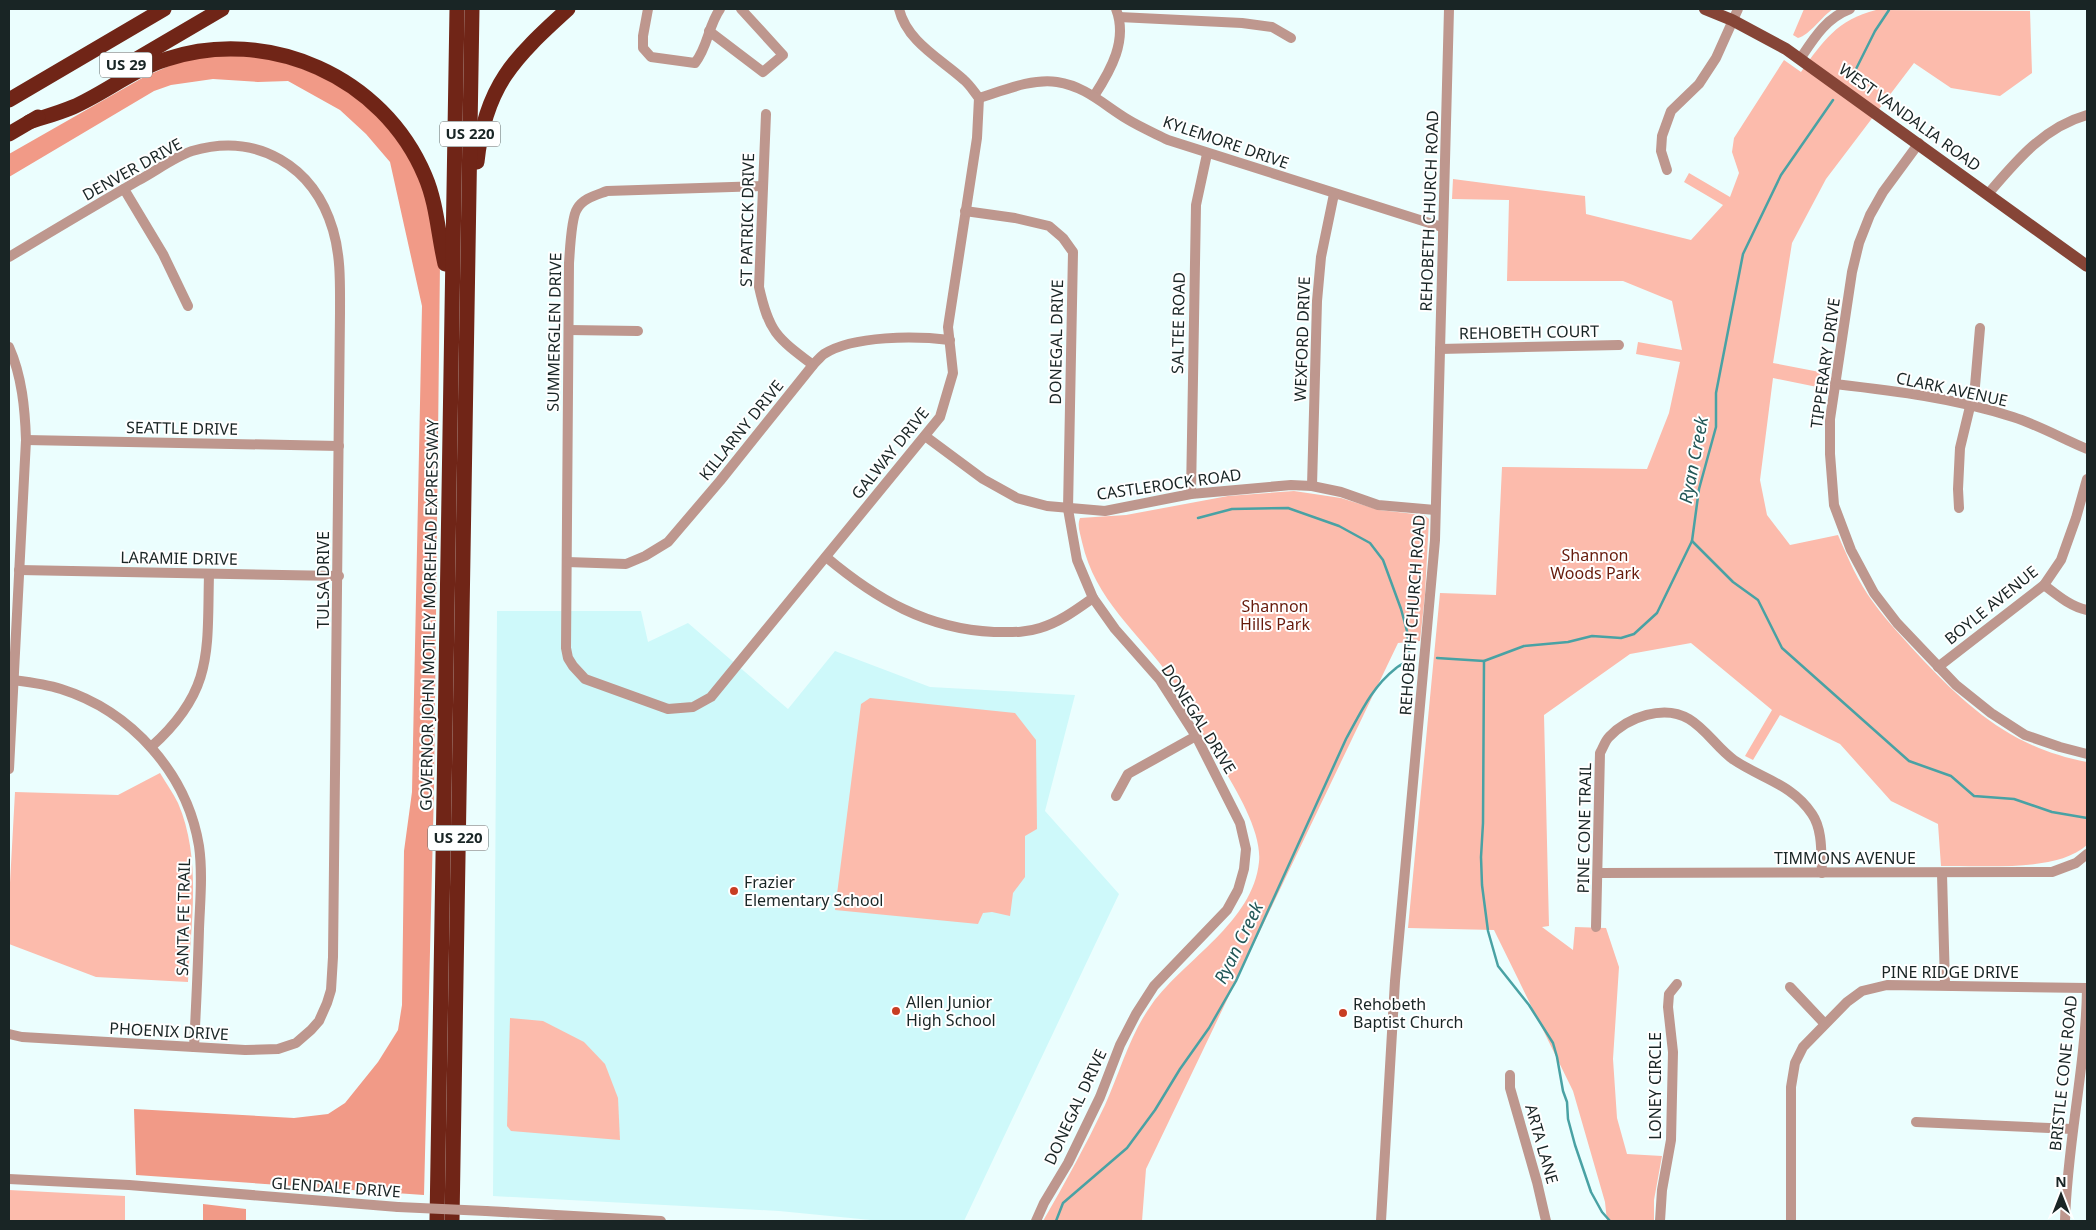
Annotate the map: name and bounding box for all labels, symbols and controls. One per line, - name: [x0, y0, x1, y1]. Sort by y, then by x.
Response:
- road number: US 29: [100, 52, 152, 78]
- street label: WEST VANDALIA ROAD: [1834, 58, 1986, 176]
- street label: KYLEMORE DRIVE: [1160, 110, 1292, 174]
- street label: REHOBETH CHURCH ROAD: [1414, 110, 1444, 312]
- road number: US 220: [440, 122, 500, 146]
- street label: DENVER DRIVE: [78, 132, 186, 206]
- street label: ST PATRICK DRIVE: [735, 153, 759, 287]
- street label: SUMMERGLEN DRIVE: [542, 252, 566, 412]
- street label: SALTEE ROAD: [1166, 272, 1190, 374]
- street label: WEXFORD DRIVE: [1289, 276, 1315, 402]
- street label: DONEGAL DRIVE: [1044, 279, 1068, 405]
- street label: TIPPERARY DRIVE: [1805, 296, 1845, 430]
- street label: REHOBETH COURT: [1459, 320, 1599, 344]
- street label: CLARK AVENUE: [1894, 366, 2010, 412]
- street label: KILLARNY DRIVE: [694, 375, 788, 485]
- street label: GALWAY DRIVE: [846, 402, 934, 504]
- water label: Ryan Creek: [1673, 413, 1713, 505]
- street label: SEATTLE DRIVE: [126, 416, 238, 440]
- street label: GOVERNOR JOHN MOTLEY MOREHEAD EXPRESSWAY: [415, 418, 443, 811]
- street label: CASTLEROCK ROAD: [1095, 463, 1243, 505]
- street label: REHOBETH CHURCH ROAD: [1394, 514, 1430, 716]
- street label: TULSA DRIVE: [312, 531, 334, 629]
- park label: Shannon Woods Park: [1550, 544, 1640, 584]
- street label: LARAMIE DRIVE: [120, 546, 238, 570]
- street label: BOYLE AVENUE: [1940, 561, 2042, 649]
- park label: Shannon Hills Park: [1240, 595, 1310, 635]
- street label: DONEGAL DRIVE: [1156, 660, 1242, 778]
- street label: PINE CONE TRAIL: [1572, 762, 1596, 894]
- road number: US 220: [428, 826, 488, 850]
- street label: TIMMONS AVENUE: [1774, 847, 1916, 869]
- street label: SANTA FE TRAIL: [171, 858, 195, 976]
- place label: Frazier Elementary School: [744, 871, 883, 911]
- marker: Frazier Elementary School: [728, 885, 740, 897]
- water label: Ryan Creek: [1208, 897, 1269, 988]
- street label: PINE RIDGE DRIVE: [1881, 961, 2019, 983]
- place label: Allen Junior High School: [906, 991, 996, 1031]
- place label: Rehobeth Baptist Church: [1353, 993, 1463, 1033]
- street label: BRISTLE CONE ROAD: [2044, 994, 2082, 1152]
- marker: Allen Junior High School: [890, 1005, 902, 1017]
- marker: Rehobeth Baptist Church: [1337, 1007, 1349, 1019]
- street label: PHOENIX DRIVE: [109, 1017, 229, 1045]
- street label: LONEY CIRCLE: [1644, 1032, 1666, 1140]
- street label: DONEGAL DRIVE: [1039, 1046, 1111, 1168]
- street label: ARTA LANE: [1520, 1102, 1564, 1186]
- north arrow: [2036, 1170, 2086, 1220]
- street label: GLENDALE DRIVE: [271, 1172, 401, 1202]
- text: N: [2055, 1172, 2067, 1191]

